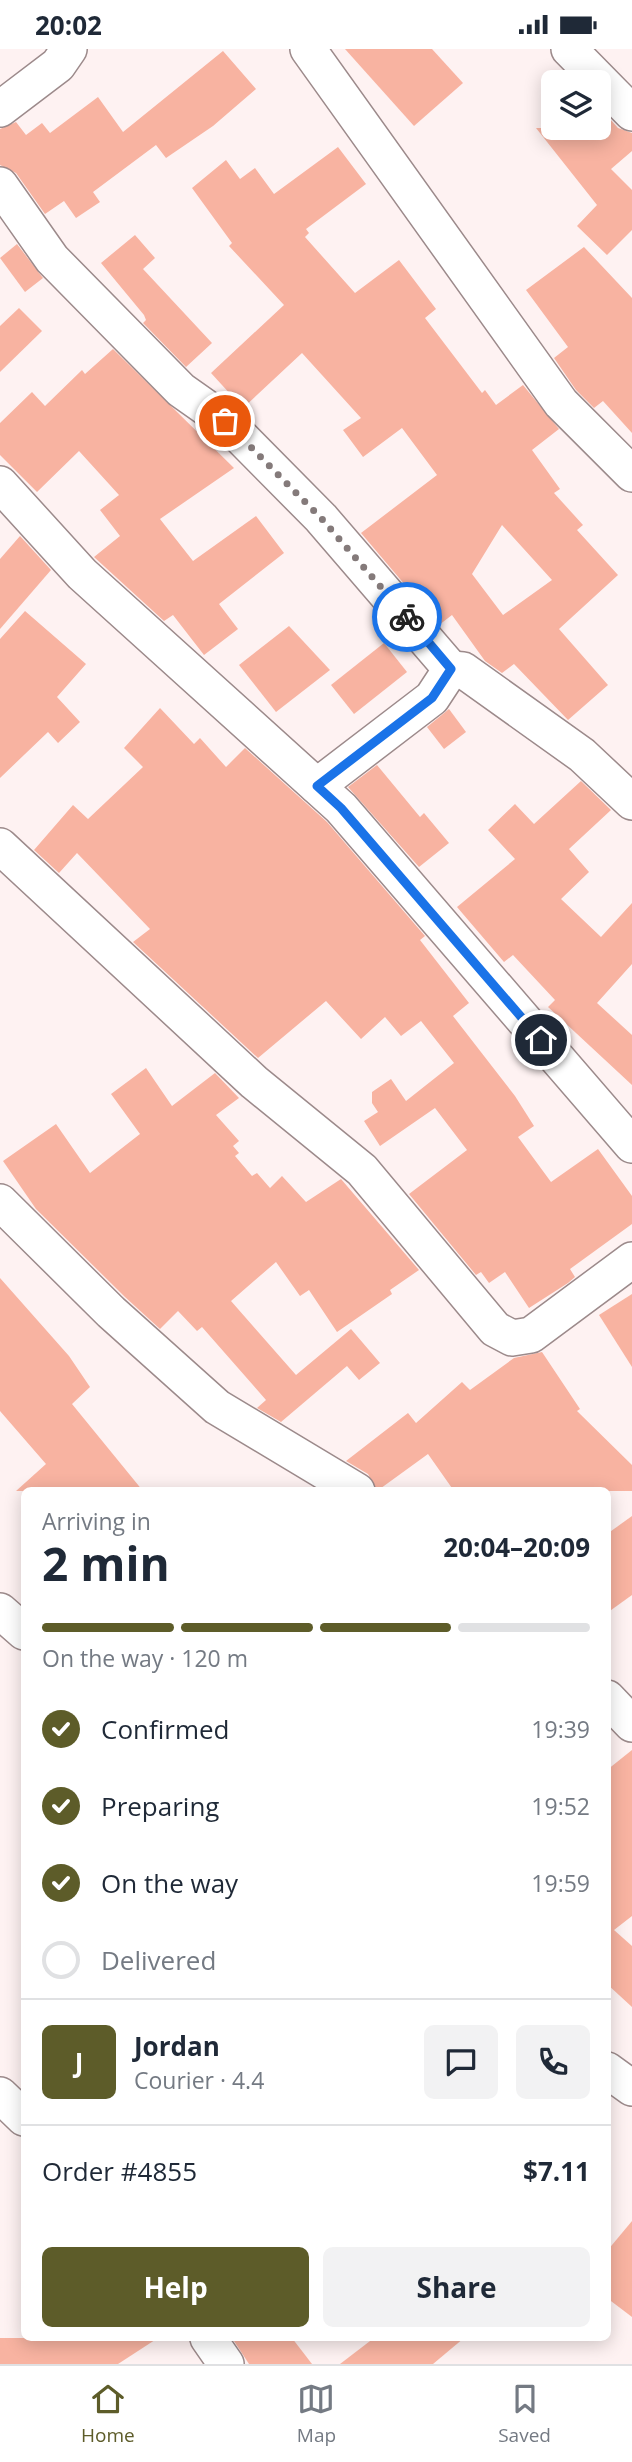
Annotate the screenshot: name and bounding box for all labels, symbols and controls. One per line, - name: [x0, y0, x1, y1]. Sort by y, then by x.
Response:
- text: 20:02: [35, 7, 102, 43]
- map controls: [541, 70, 611, 140]
- button: layers: [541, 70, 611, 140]
- pin: [195, 391, 255, 451]
- icon: bag: [206, 402, 244, 440]
- courier: [372, 582, 442, 652]
- icon: bike: [388, 598, 426, 636]
- pin: [511, 1010, 571, 1070]
- icon: home: [522, 1021, 560, 1059]
- text: Arriving in: [42, 1505, 151, 1537]
- text: 20:04–20:09: [443, 1529, 590, 1565]
- text: 2 min: [42, 1532, 170, 1594]
- text: On the way · 120 m: [42, 1642, 248, 1674]
- icon: check: [42, 1710, 80, 1748]
- text: Confirmed: [101, 1711, 229, 1747]
- text: 19:39: [531, 1713, 590, 1745]
- icon: check: [42, 1787, 80, 1825]
- text: Preparing: [101, 1788, 219, 1824]
- text: 19:52: [531, 1790, 590, 1822]
- icon: check: [42, 1864, 80, 1902]
- text: On the way: [101, 1865, 238, 1901]
- text: 19:59: [531, 1867, 590, 1899]
- text: Delivered: [101, 1942, 216, 1978]
- button: chat: [424, 2025, 498, 2099]
- button: phone: [516, 2025, 590, 2099]
- text: Jordan: [134, 2028, 220, 2064]
- text: J: [75, 2044, 83, 2080]
- text: Courier · 4.4: [134, 2064, 264, 2096]
- text: Order #4855: [42, 2153, 197, 2189]
- text: $7.11: [523, 2153, 590, 2189]
- button: Help: [42, 2247, 309, 2327]
- button: Share: [323, 2247, 590, 2327]
- tab: Home: [81, 2380, 135, 2448]
- tab: Map: [297, 2380, 336, 2448]
- tab: Saved: [498, 2380, 551, 2448]

